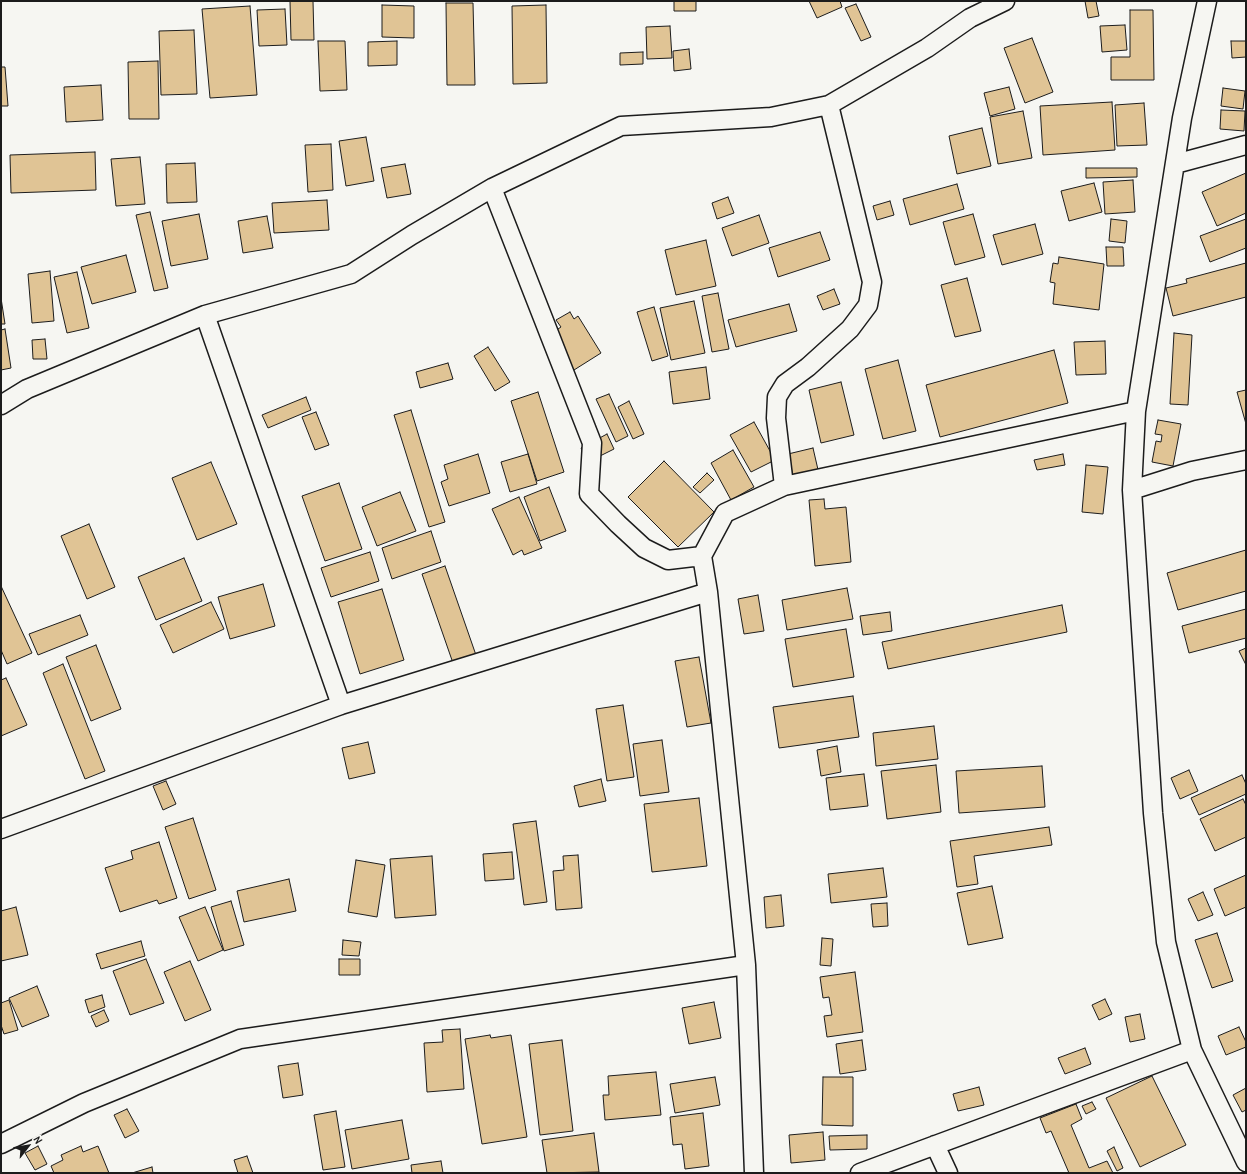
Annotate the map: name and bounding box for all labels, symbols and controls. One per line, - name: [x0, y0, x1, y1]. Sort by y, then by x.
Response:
- north arrow: [8, 1126, 48, 1166]
- text: N: [31, 1134, 46, 1146]

